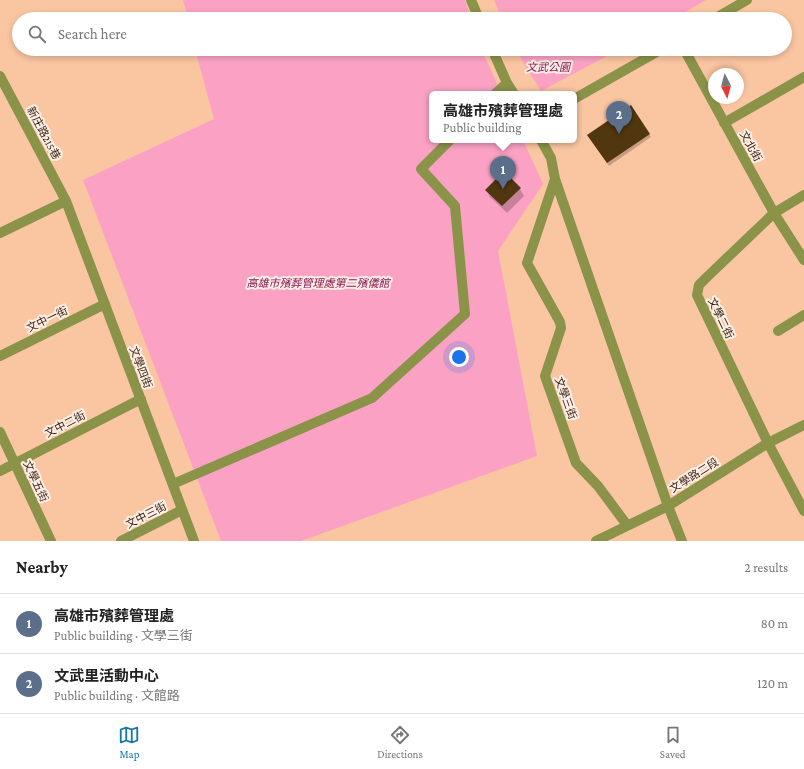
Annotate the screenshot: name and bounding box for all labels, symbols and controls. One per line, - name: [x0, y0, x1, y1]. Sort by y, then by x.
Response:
- search box: [12, 12, 792, 56]
- icon: search: [26, 23, 48, 45]
- text: Search here: [58, 26, 127, 42]
- park label: 文武公園: [526, 61, 572, 73]
- north arrow: [708, 68, 744, 104]
- popup: [429, 91, 577, 143]
- pin: 2: [606, 101, 632, 134]
- text: 高雄市殯葬管理處: [443, 103, 563, 119]
- street label: 新庄路215巷: [25, 105, 63, 161]
- text: Public building: [443, 120, 522, 135]
- street label: 文北街: [738, 129, 764, 163]
- pin: 1: [490, 156, 516, 189]
- park label: 高雄市殯葬管理處第二殯儀館: [247, 277, 391, 289]
- street label: 文學二街: [706, 296, 736, 340]
- street label: 文中一街: [25, 304, 69, 334]
- street label: 文學四街: [128, 344, 154, 390]
- your location: [449, 347, 469, 367]
- street label: 文學三街: [553, 375, 579, 421]
- street label: 文中二街: [43, 409, 87, 439]
- street label: 文學路二段: [667, 455, 721, 495]
- street label: 文學五街: [21, 459, 51, 503]
- street label: 文中三街: [124, 500, 168, 530]
- text: Nearby: [16, 558, 68, 577]
- text: 2 results: [745, 560, 788, 575]
- text: 高雄市殯葬管理處: [54, 608, 174, 624]
- text: 1: [27, 616, 31, 631]
- text: 80 m: [761, 616, 788, 631]
- text: Public building · 文學三街: [54, 628, 193, 643]
- text: 文武里活動中心: [54, 668, 159, 684]
- text: 2: [26, 676, 32, 691]
- text: 120 m: [757, 676, 788, 691]
- text: Public building · 文館路: [54, 688, 180, 703]
- tab: Map: [118, 724, 140, 760]
- tab: Directions: [377, 724, 423, 760]
- tab: Saved: [660, 724, 686, 760]

